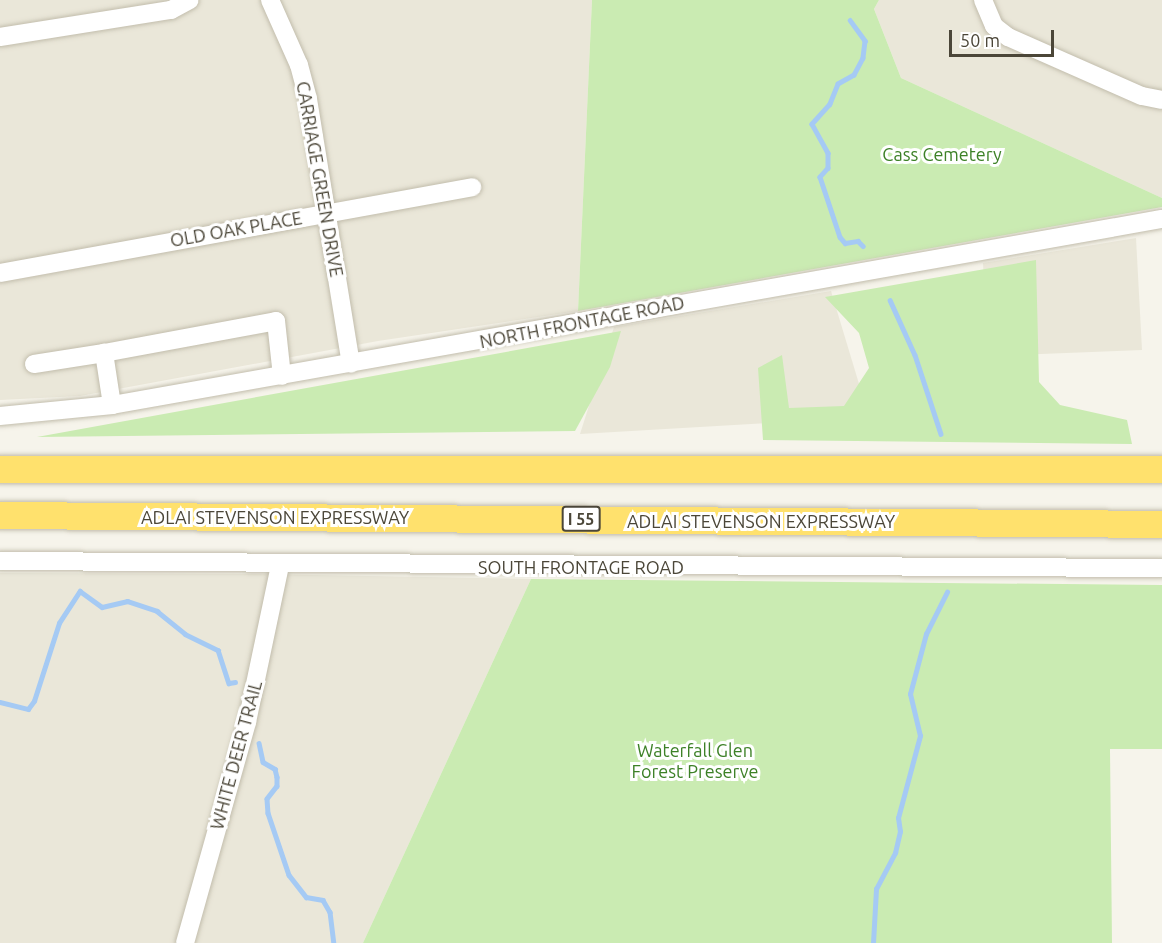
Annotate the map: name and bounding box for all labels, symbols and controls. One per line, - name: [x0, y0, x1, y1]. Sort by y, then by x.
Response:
- scale bar: [952, 18, 1057, 56]
- text: 50 m: [960, 30, 1000, 50]
- street label: CARRIAGE GREEN DRIVE: [292, 79, 348, 279]
- park label: Cass Cemetery: [882, 143, 1002, 165]
- street label: OLD OAK PLACE: [168, 207, 304, 251]
- street label: NORTH FRONTAGE ROAD: [478, 292, 686, 352]
- street label: ADLAI STEVENSON EXPRESSWAY: [141, 506, 409, 528]
- road number: I 55: [562, 506, 600, 532]
- street label: ADLAI STEVENSON EXPRESSWAY: [627, 510, 895, 532]
- street label: SOUTH FRONTAGE ROAD: [478, 556, 684, 578]
- street label: WHITE DEER TRAIL: [206, 678, 266, 832]
- park label: Waterfall Glen Forest Preserve: [632, 740, 758, 783]

